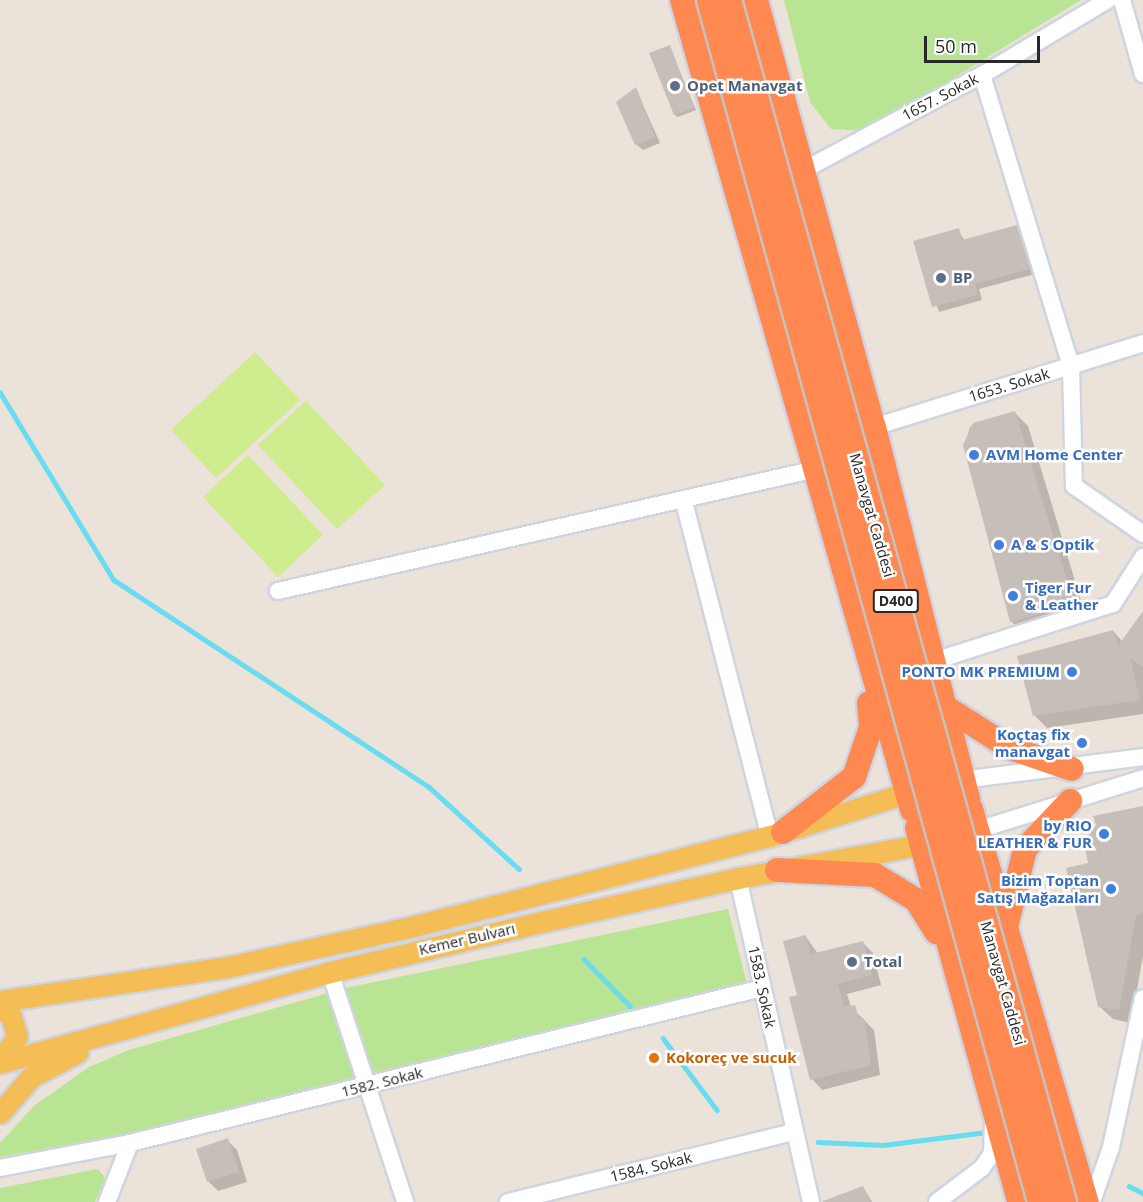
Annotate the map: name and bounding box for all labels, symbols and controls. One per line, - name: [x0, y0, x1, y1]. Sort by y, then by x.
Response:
- scale bar: [927, 24, 1042, 62]
- text: 50 m: [935, 34, 977, 58]
- street label: 1657. Sokak: [899, 69, 981, 125]
- place label: Opet Manavgat: [687, 77, 802, 95]
- marker: Opet Manavgat: [668, 79, 682, 93]
- place label: BP: [953, 269, 972, 287]
- marker: BP: [934, 271, 948, 285]
- street label: 1653. Sokak: [966, 364, 1052, 406]
- place label: AVM Home Center: [986, 446, 1123, 464]
- marker: AVM Home Center: [967, 448, 981, 462]
- street label: Manavgat Caddesi: [846, 451, 898, 579]
- place label: A & S Optik: [1011, 536, 1094, 554]
- marker: A & S Optik: [992, 538, 1006, 552]
- place label: Tiger Fur & Leather: [1025, 578, 1099, 613]
- marker: Tiger Fur & Leather: [1006, 589, 1020, 603]
- road number: D400: [872, 590, 920, 612]
- place label: PONTO MK PREMIUM: [902, 663, 1060, 681]
- marker: PONTO MK PREMIUM: [1065, 665, 1079, 679]
- place label: Koçtaş fix manavgat: [995, 725, 1070, 760]
- marker: Koçtaş fix manavgat: [1075, 736, 1089, 750]
- place label: by RIO LEATHER & FUR: [978, 816, 1092, 851]
- marker: by RIO LEATHER & FUR: [1097, 827, 1111, 841]
- place label: Bizim Toptan Satış Mağazaları: [977, 871, 1099, 906]
- marker: Bizim Toptan Satış Mağazaları: [1104, 882, 1118, 896]
- street label: Kemer Bulvarı: [417, 919, 517, 959]
- street label: Manavgat Caddesi: [977, 919, 1029, 1047]
- street label: 1583. Sokak: [745, 944, 779, 1030]
- place label: Total: [864, 953, 902, 971]
- marker: Total: [845, 955, 859, 969]
- place label: Kokoreç ve sucuk: [666, 1049, 797, 1067]
- marker: Kokoreç ve sucuk: [647, 1051, 661, 1065]
- street label: 1582. Sokak: [339, 1063, 425, 1101]
- street label: 1584. Sokak: [608, 1148, 694, 1186]

